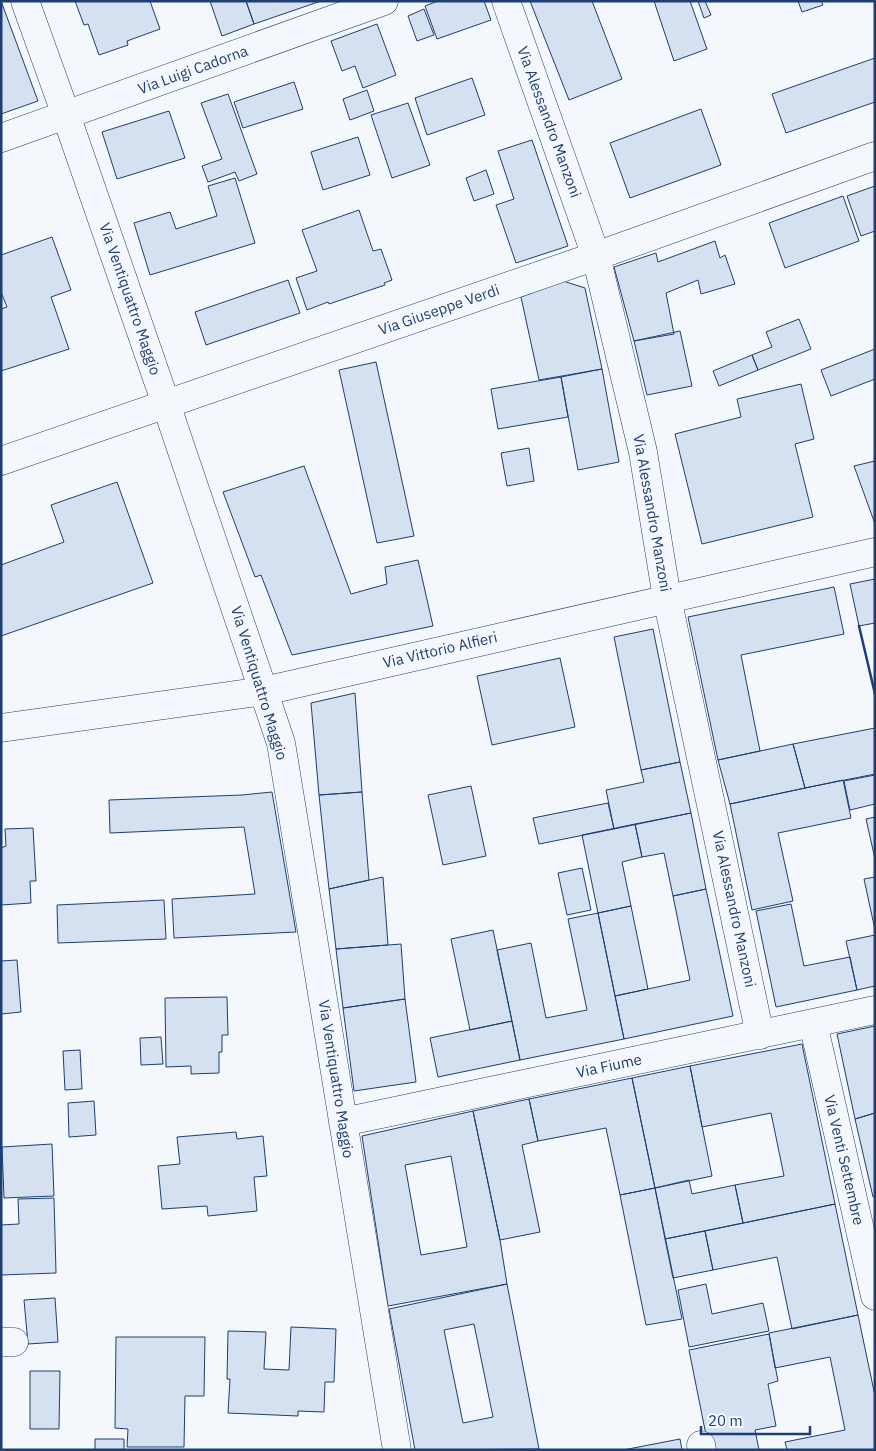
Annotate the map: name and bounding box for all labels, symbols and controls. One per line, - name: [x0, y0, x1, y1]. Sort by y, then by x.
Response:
- street label: Via Luigi Cadorna: [135, 41, 250, 98]
- street label: Via Alessandro Manzoni: [513, 44, 586, 200]
- street label: Via Ventiquattro Maggio: [95, 220, 166, 378]
- street label: Via Giuseppe Verdi: [376, 280, 502, 339]
- street label: Via Alessandro Manzoni: [629, 433, 676, 593]
- street label: Via Ventiquattro Maggio: [227, 604, 292, 762]
- street label: Via Vittorio Alfieri: [381, 627, 499, 672]
- street label: Via Alessandro Manzoni: [709, 829, 760, 989]
- street label: Via Ventiquattro Maggio: [315, 998, 358, 1159]
- street label: Via Fiume: [574, 1049, 643, 1082]
- street label: Via Venti Settembre: [820, 1093, 869, 1227]
- scale bar: [701, 1404, 810, 1436]
- text: 20 m: [708, 1411, 743, 1430]

